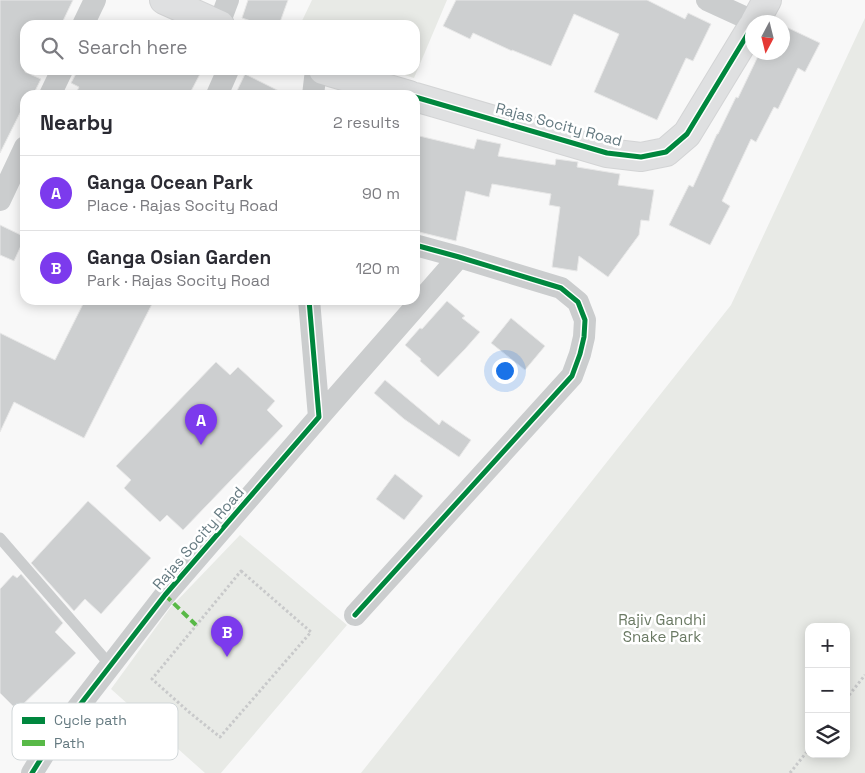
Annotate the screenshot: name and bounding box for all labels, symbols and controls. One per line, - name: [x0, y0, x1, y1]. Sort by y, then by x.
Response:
- north arrow: [745, 15, 790, 60]
- search box: [20, 20, 420, 75]
- icon: search: [38, 34, 66, 62]
- text: Search here: [78, 35, 188, 60]
- street label: Rajas Socity Road: [494, 98, 624, 150]
- text: Nearby: [40, 109, 113, 136]
- text: 2 results: [333, 112, 400, 133]
- text: Ganga Ocean Park: [87, 170, 253, 195]
- text: A: [51, 183, 61, 204]
- text: 90 m: [362, 183, 400, 204]
- text: Place · Rajas Socity Road: [87, 195, 278, 216]
- text: Ganga Osian Garden: [87, 245, 271, 270]
- text: B: [51, 258, 61, 279]
- text: 120 m: [356, 258, 400, 279]
- text: Park · Rajas Socity Road: [87, 270, 270, 291]
- your location: [492, 358, 518, 384]
- pin: A: [185, 404, 217, 445]
- street label: Rajas Socity Road: [148, 483, 248, 593]
- park label: Rajiv Gandhi Snake Park: [618, 610, 706, 646]
- pin: B: [211, 616, 243, 657]
- map controls: [805, 623, 850, 758]
- button: +: [805, 623, 850, 668]
- button: −: [805, 668, 850, 713]
- legend: [12, 703, 178, 760]
- text: Cycle path: [54, 711, 127, 729]
- button: layers: [805, 713, 850, 758]
- text: Path: [54, 734, 85, 752]

